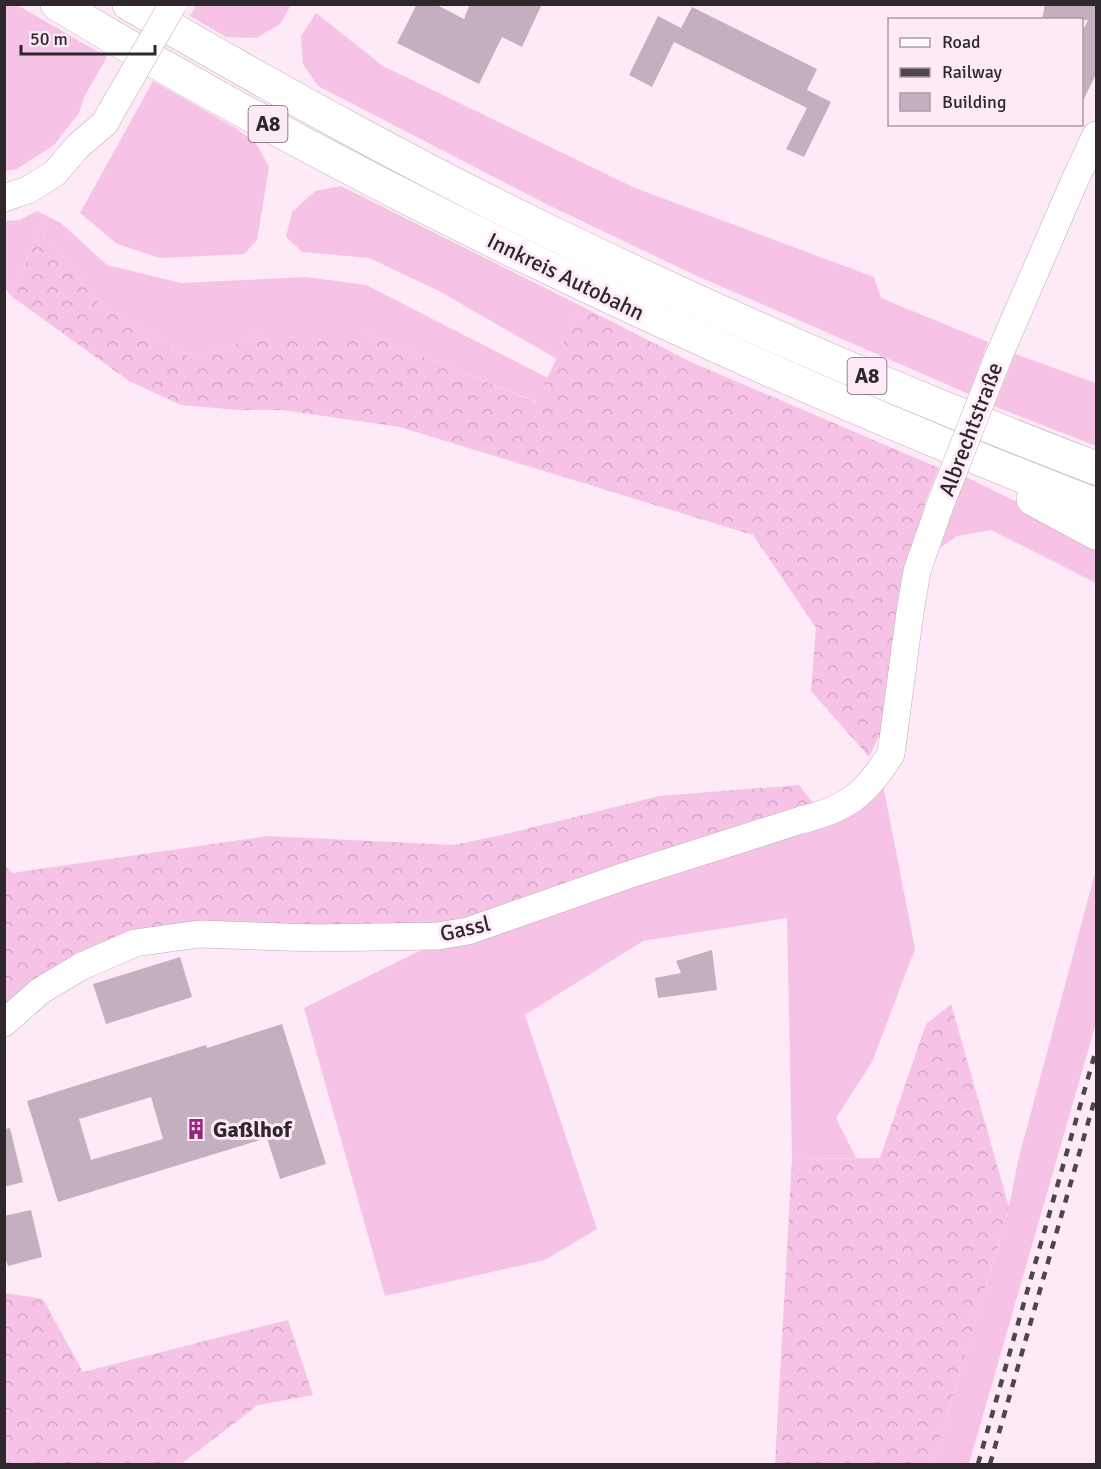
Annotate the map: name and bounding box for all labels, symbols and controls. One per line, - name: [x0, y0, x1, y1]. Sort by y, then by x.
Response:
- scale bar: [21, 18, 154, 56]
- legend: [888, 18, 1083, 126]
- text: 50 m: [30, 28, 68, 50]
- text: Road: [942, 31, 981, 53]
- text: Railway: [942, 61, 1003, 83]
- text: Building: [942, 91, 1006, 113]
- road number: A8: [248, 106, 288, 142]
- street label: Innkreis Autobahn: [483, 227, 649, 326]
- road number: A8: [848, 358, 886, 394]
- street label: Albrechtstraße: [933, 358, 1008, 500]
- street label: Gassl: [437, 910, 493, 947]
- place label: Gaßlhof: [213, 1116, 292, 1143]
- building icon: Gaßlhof: [184, 1117, 208, 1141]

